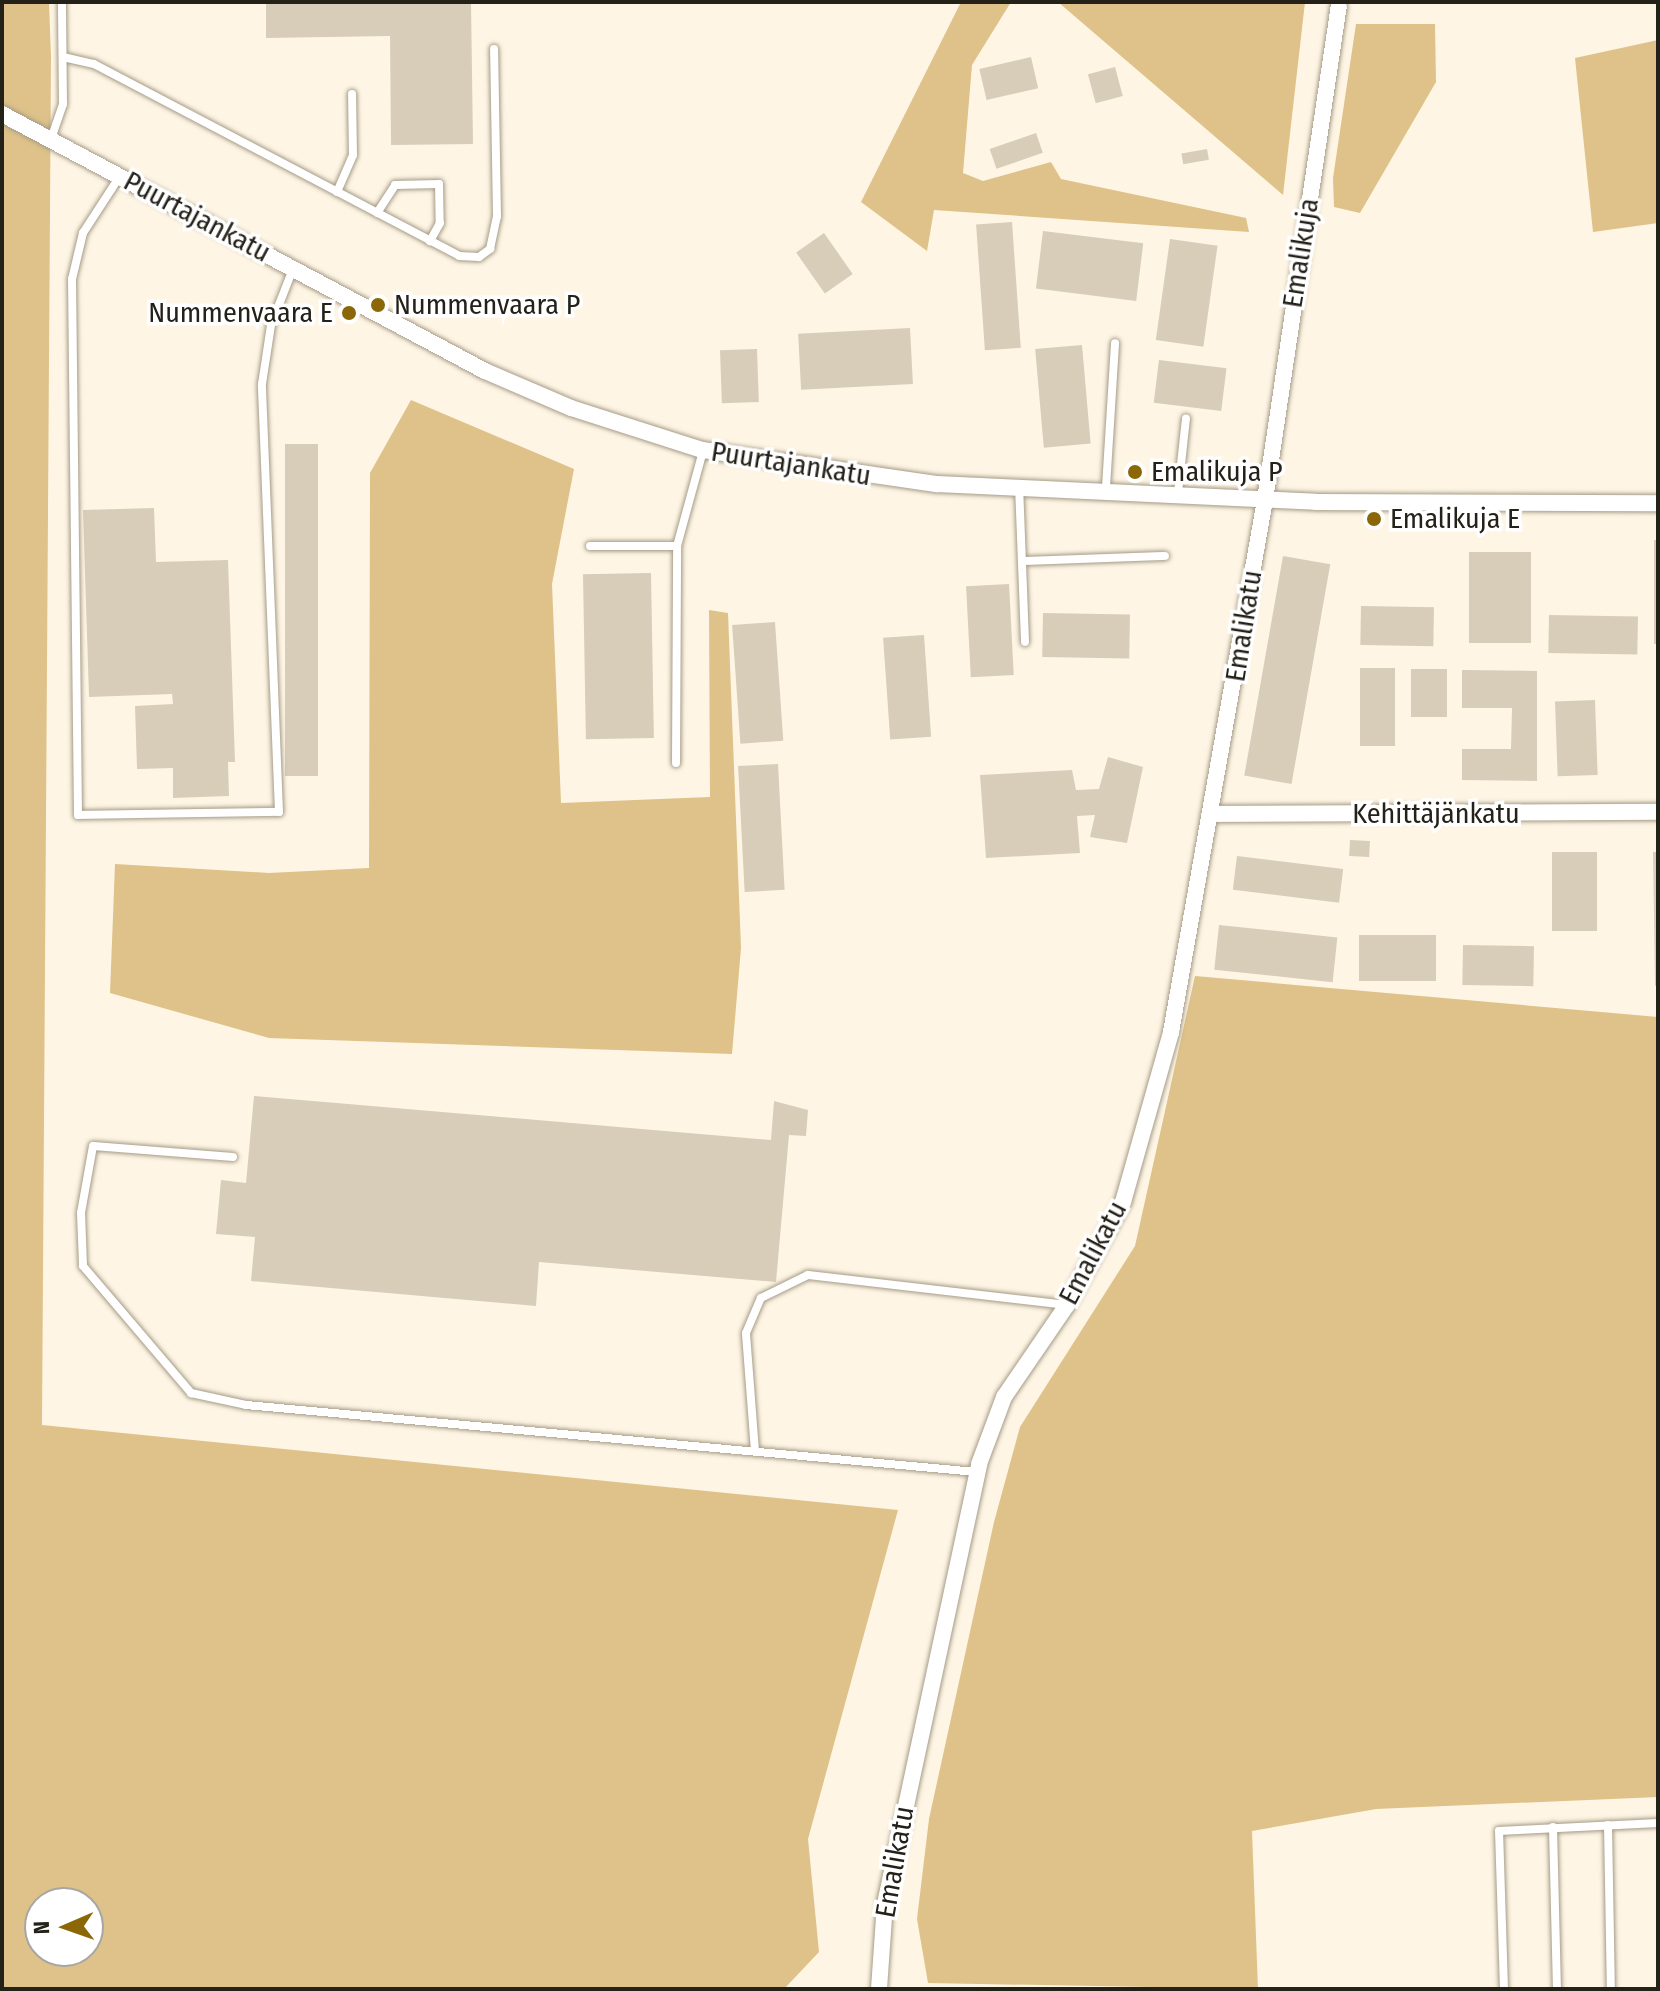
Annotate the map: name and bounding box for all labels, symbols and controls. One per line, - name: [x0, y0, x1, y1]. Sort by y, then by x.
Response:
- street label: Puurtajankatu: [118, 164, 276, 270]
- street label: Emalikuja: [1276, 196, 1326, 310]
- place label: Nummenvaara P: [394, 288, 580, 322]
- place label: Nummenvaara E: [148, 296, 333, 330]
- marker: Nummenvaara P: [369, 296, 387, 314]
- marker: Nummenvaara E: [340, 304, 358, 322]
- street label: Puurtajankatu: [709, 435, 873, 493]
- place label: Emalikuja P: [1151, 455, 1283, 489]
- marker: Emalikuja P: [1126, 463, 1144, 481]
- place label: Emalikuja E: [1390, 502, 1520, 536]
- marker: Emalikuja E: [1365, 510, 1383, 528]
- street label: Emalikatu: [1219, 568, 1269, 684]
- street label: Kehittäjänkatu: [1352, 797, 1520, 831]
- street label: Emalikatu: [1052, 1195, 1134, 1311]
- street label: Emalikatu: [869, 1804, 921, 1920]
- north arrow: [24, 1887, 104, 1967]
- text: N: [28, 1921, 55, 1935]

